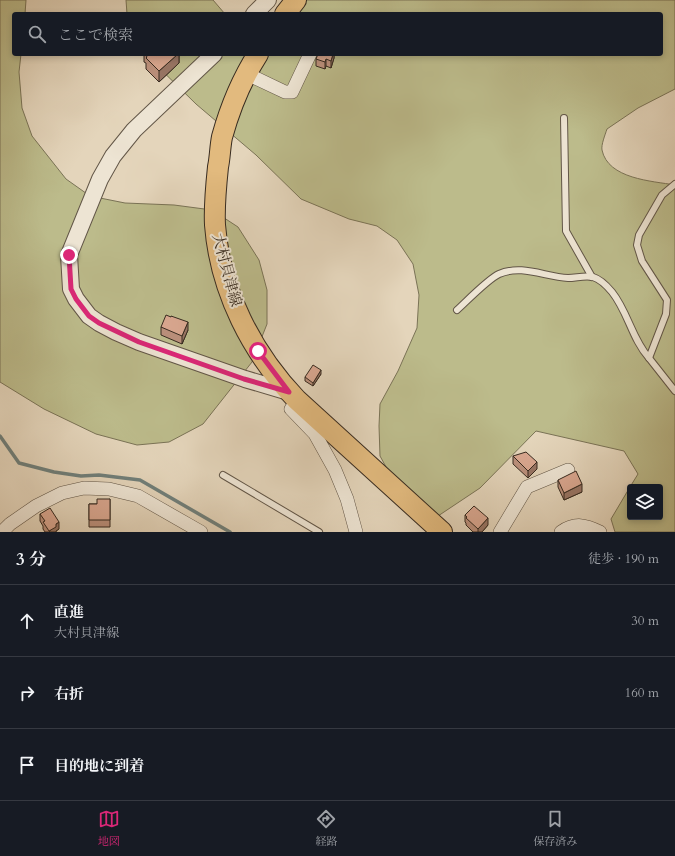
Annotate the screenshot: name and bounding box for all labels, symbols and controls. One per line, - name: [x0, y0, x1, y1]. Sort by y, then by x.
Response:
- search box: [12, 12, 663, 56]
- icon: search: [26, 23, 48, 45]
- text: ここで検索: [58, 25, 133, 45]
- street label: 大村貝津線: [208, 231, 246, 309]
- route end: [60, 246, 78, 264]
- route start: [249, 342, 267, 360]
- map controls: [627, 484, 663, 520]
- button: layers: [627, 484, 663, 520]
- text: 3 分: [16, 548, 46, 571]
- text: 徒歩 · 190 m: [588, 550, 659, 568]
- text: 直進: [54, 602, 84, 622]
- icon: ahead: [16, 610, 38, 632]
- text: 30 m: [631, 612, 659, 630]
- text: 大村貝津線: [54, 624, 119, 642]
- icon: right: [16, 682, 38, 704]
- text: 右折: [54, 684, 84, 704]
- text: 160 m: [625, 684, 659, 702]
- icon: arrive: [16, 754, 38, 776]
- text: 目的地に到着: [54, 756, 144, 776]
- tab: 地図: [98, 808, 120, 849]
- tab: 経路: [315, 808, 337, 849]
- tab: 保存済み: [533, 808, 577, 849]

